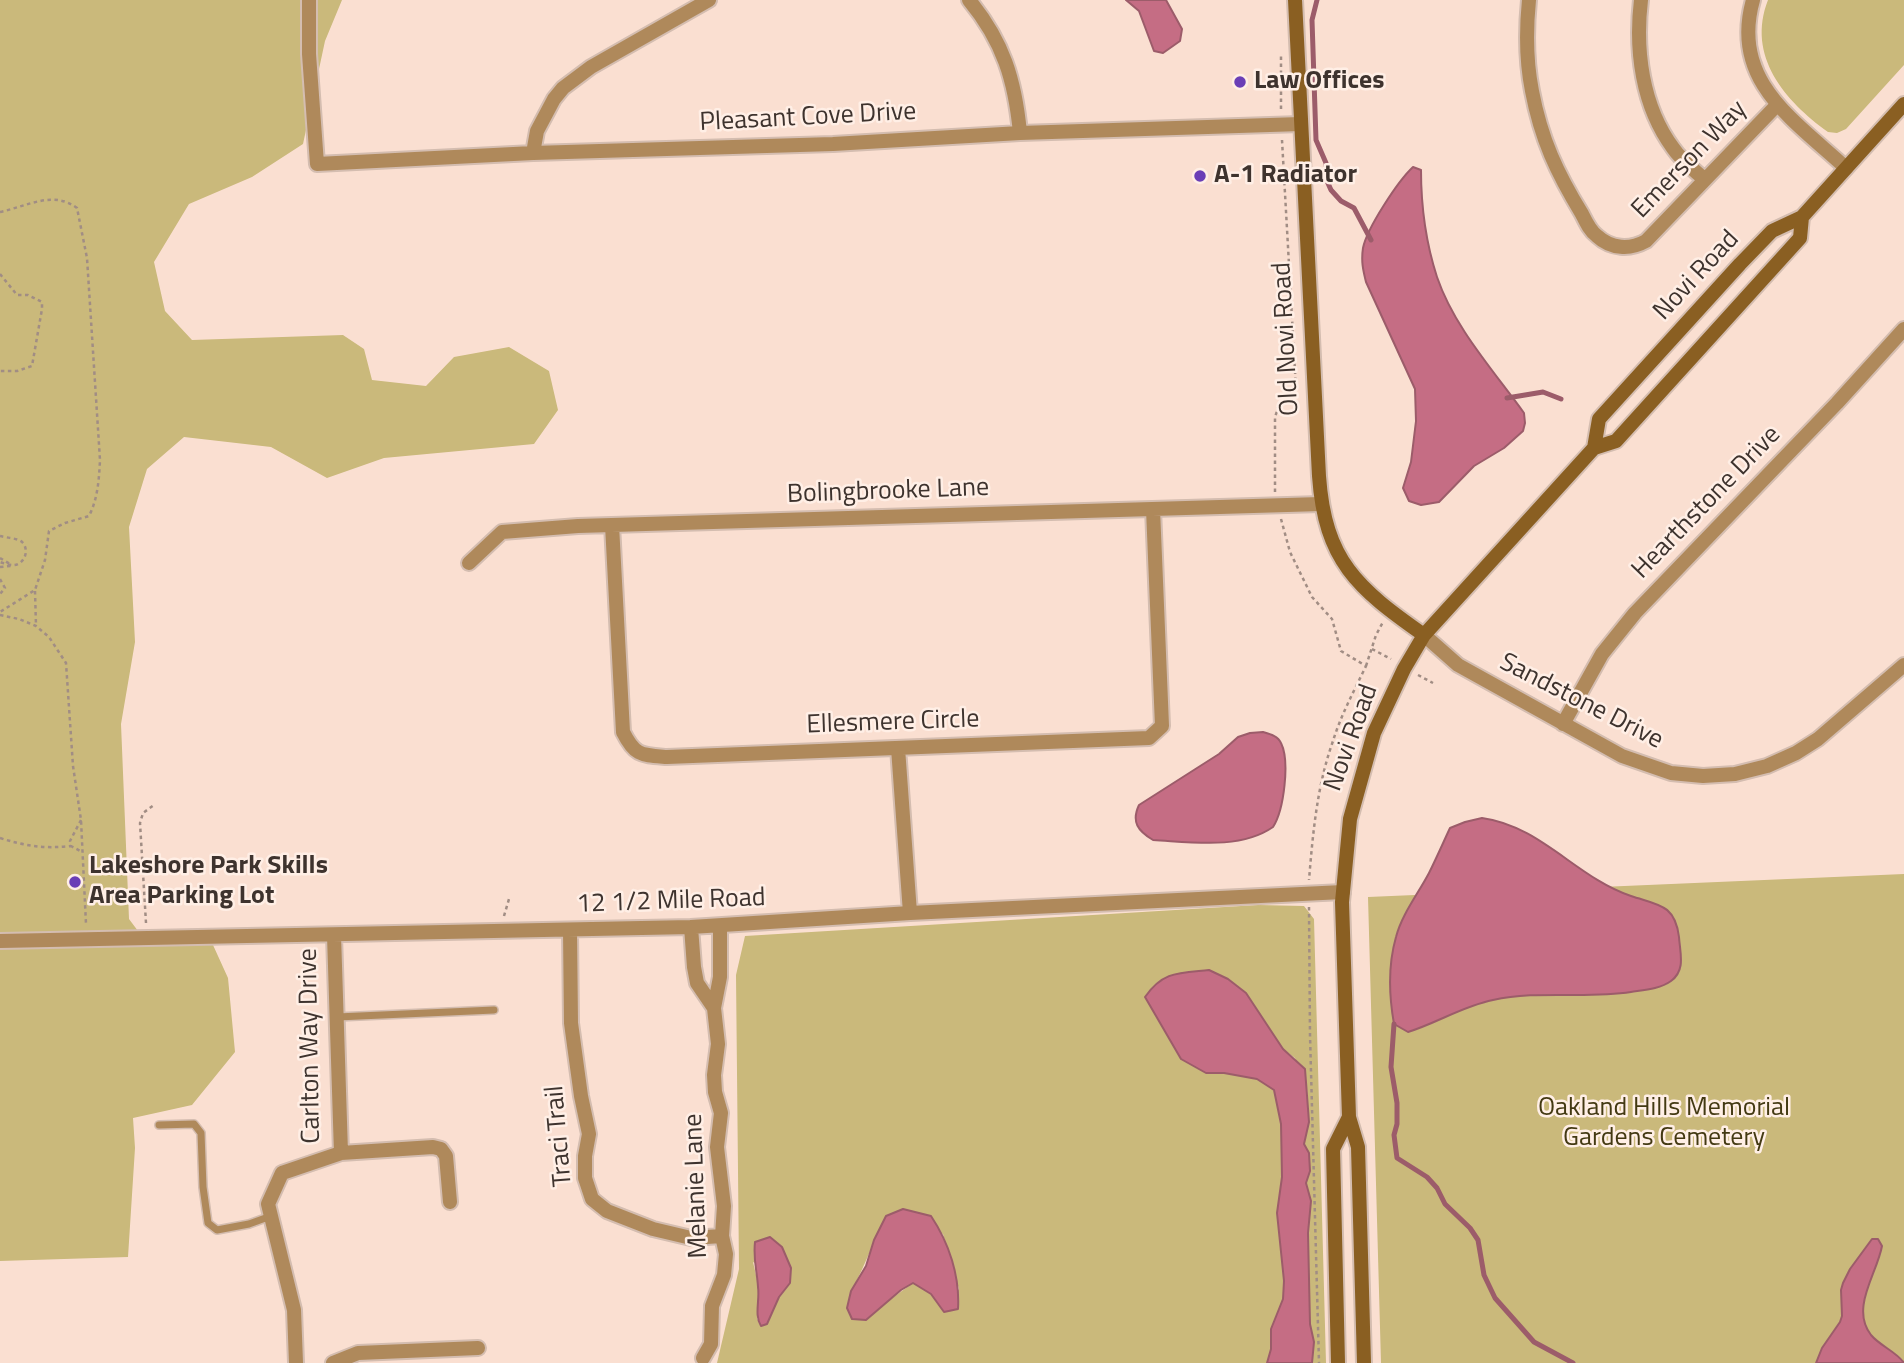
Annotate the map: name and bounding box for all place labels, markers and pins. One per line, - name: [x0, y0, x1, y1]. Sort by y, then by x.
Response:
- place label: Law Offices: [1254, 66, 1384, 98]
- marker: Law Offices: [1232, 74, 1248, 90]
- place label: A-1 Radiator: [1214, 160, 1357, 192]
- marker: A-1 Radiator: [1192, 168, 1208, 184]
- place label: Lakeshore Park Skills Area Parking Lot: [89, 851, 328, 912]
- marker: Lakeshore Park Skills Area Parking Lot: [67, 874, 83, 890]

